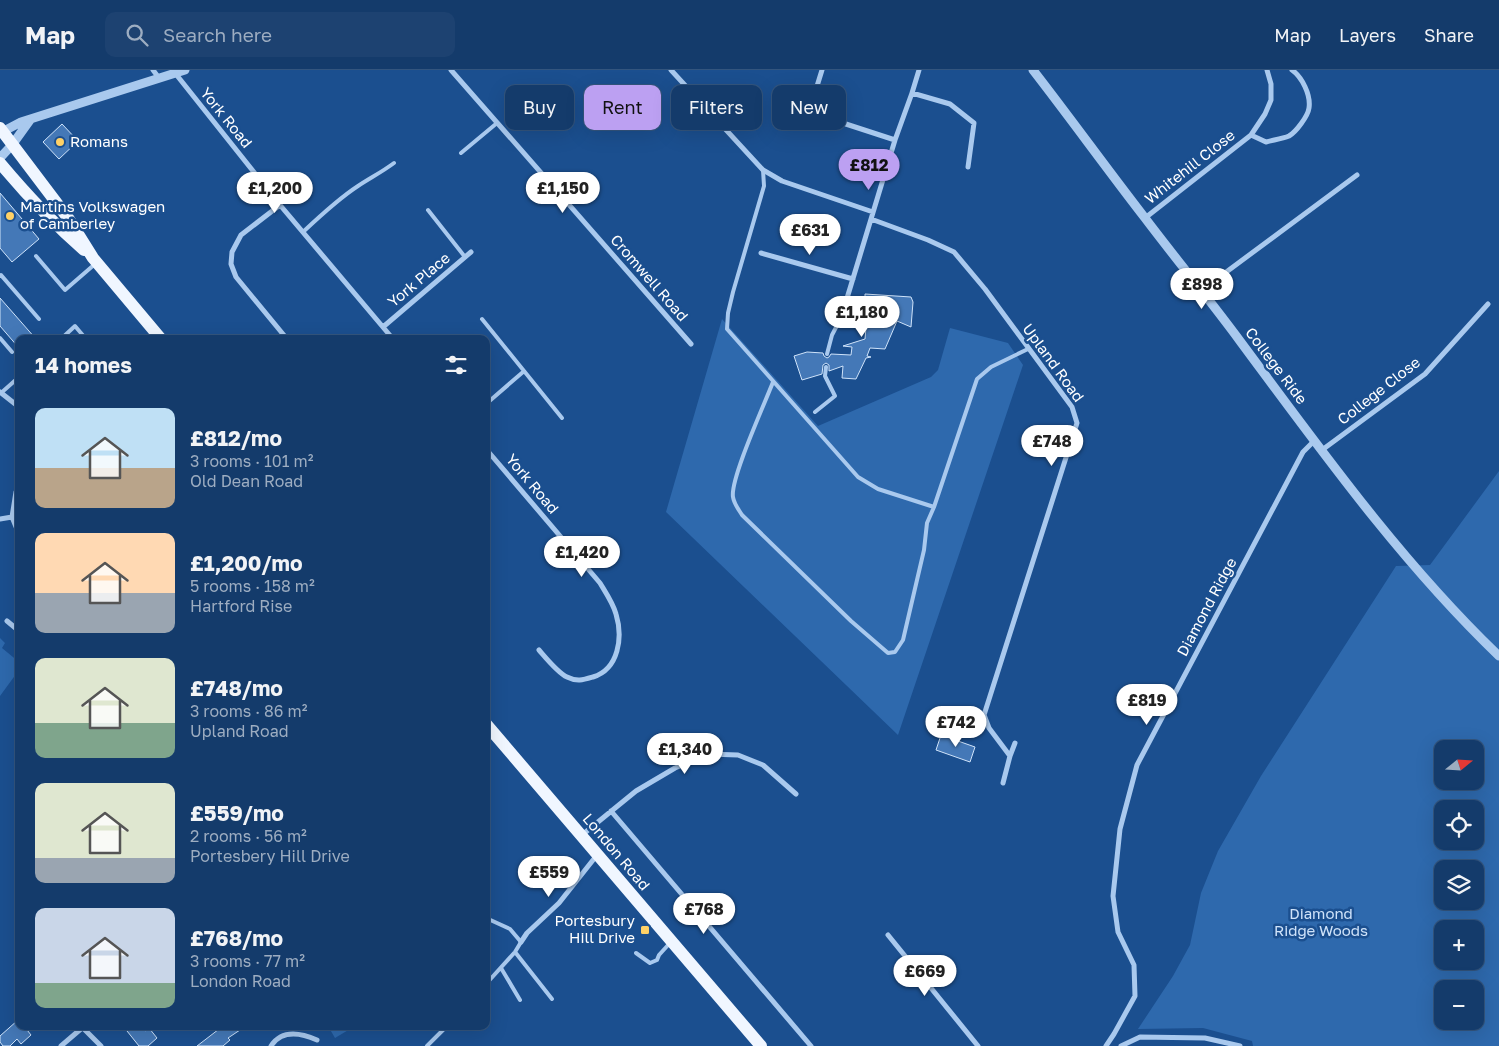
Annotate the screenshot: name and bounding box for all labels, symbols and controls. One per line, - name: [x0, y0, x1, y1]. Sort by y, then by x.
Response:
- search box: [105, 12, 455, 57]
- text: Map: [25, 20, 75, 49]
- icon: search: [123, 21, 151, 49]
- text: Search here: [163, 23, 272, 46]
- text: Map: [1274, 24, 1311, 46]
- text: Layers: [1339, 24, 1396, 46]
- text: Share: [1424, 24, 1474, 46]
- street label: York Road: [197, 84, 257, 151]
- chip: Buy: [505, 85, 574, 130]
- chip: Rent: [584, 85, 661, 130]
- chip: Filters: [671, 85, 762, 130]
- chip: New: [772, 85, 846, 130]
- street label: Whitehill Close: [1141, 125, 1238, 207]
- place label: Romans: [70, 132, 128, 150]
- marker: Romans: [54, 136, 66, 148]
- pin: £812: [839, 148, 899, 191]
- text: £812: [850, 155, 888, 175]
- pin: £1,200: [234, 172, 316, 214]
- pin: £1,150: [522, 172, 604, 214]
- text: £1,200: [248, 178, 302, 198]
- text: £1,150: [537, 178, 589, 198]
- place label: Martins Volkswagen of Camberley: [20, 197, 165, 232]
- marker: Martins Volkswagen of Camberley: [4, 210, 16, 222]
- pin: £631: [780, 214, 840, 256]
- text: £631: [791, 220, 829, 240]
- street label: Cromwell Road: [607, 230, 692, 324]
- street label: York Place: [384, 248, 453, 310]
- pin: £898: [1172, 268, 1232, 310]
- text: £898: [1181, 274, 1223, 294]
- pin: £1,180: [821, 296, 903, 338]
- text: £1,180: [836, 302, 888, 322]
- street label: Upland Road: [1019, 320, 1088, 405]
- street label: College Ride: [1242, 324, 1312, 407]
- icon: filters: [442, 351, 470, 379]
- text: 14 homes: [35, 352, 132, 378]
- street label: College Close: [1334, 352, 1423, 428]
- pin: £748: [1022, 424, 1082, 467]
- text: £812/mo: [190, 425, 282, 451]
- icon: home: [75, 428, 135, 488]
- text: £748: [1032, 431, 1072, 451]
- street label: York Road: [503, 450, 563, 517]
- text: 3 rooms · 101 m²: [190, 451, 313, 471]
- text: Old Dean Road: [190, 471, 303, 491]
- pin: £1,420: [541, 536, 623, 578]
- text: £1,420: [555, 542, 609, 562]
- text: £1,200/mo: [190, 550, 303, 576]
- icon: home: [75, 553, 135, 613]
- street label: Diamond Ridge: [1173, 554, 1240, 659]
- text: 5 rooms · 158 m²: [190, 576, 315, 596]
- text: Hartford Rise: [190, 596, 292, 616]
- text: £748/mo: [190, 675, 283, 701]
- icon: home: [75, 678, 135, 738]
- pin: £819: [1117, 684, 1177, 726]
- text: £819: [1127, 690, 1167, 710]
- text: 3 rooms · 86 m²: [190, 701, 307, 721]
- pin: £742: [926, 706, 986, 748]
- text: £742: [936, 712, 976, 732]
- text: Upland Road: [190, 721, 289, 741]
- pin: £1,340: [644, 732, 726, 775]
- text: £1,340: [658, 739, 712, 759]
- north arrow: [1434, 740, 1484, 790]
- map controls: [1434, 740, 1484, 1030]
- text: £559/mo: [190, 800, 284, 826]
- button: locate: [1434, 800, 1484, 850]
- icon: home: [75, 803, 135, 863]
- street label: London Road: [579, 809, 654, 893]
- text: 2 rooms · 56 m²: [190, 826, 307, 846]
- text: Portesbery Hill Drive: [190, 846, 350, 866]
- pin: £559: [519, 856, 579, 898]
- button: layers: [1434, 860, 1484, 910]
- text: £559: [529, 862, 569, 882]
- pin: £768: [674, 892, 734, 935]
- text: £768: [684, 899, 724, 919]
- park label: Diamond Ridge Woods: [1274, 904, 1368, 939]
- place label: Portesbury Hill Drive: [555, 911, 636, 946]
- button: +: [1434, 920, 1484, 970]
- marker: Portesbury Hill Drive: [639, 924, 651, 936]
- text: £768/mo: [190, 925, 283, 951]
- icon: home: [75, 928, 135, 988]
- text: 3 rooms · 77 m²: [190, 951, 305, 971]
- pin: £669: [895, 954, 955, 997]
- text: £669: [904, 961, 946, 981]
- text: London Road: [190, 971, 291, 991]
- button: −: [1434, 980, 1484, 1030]

